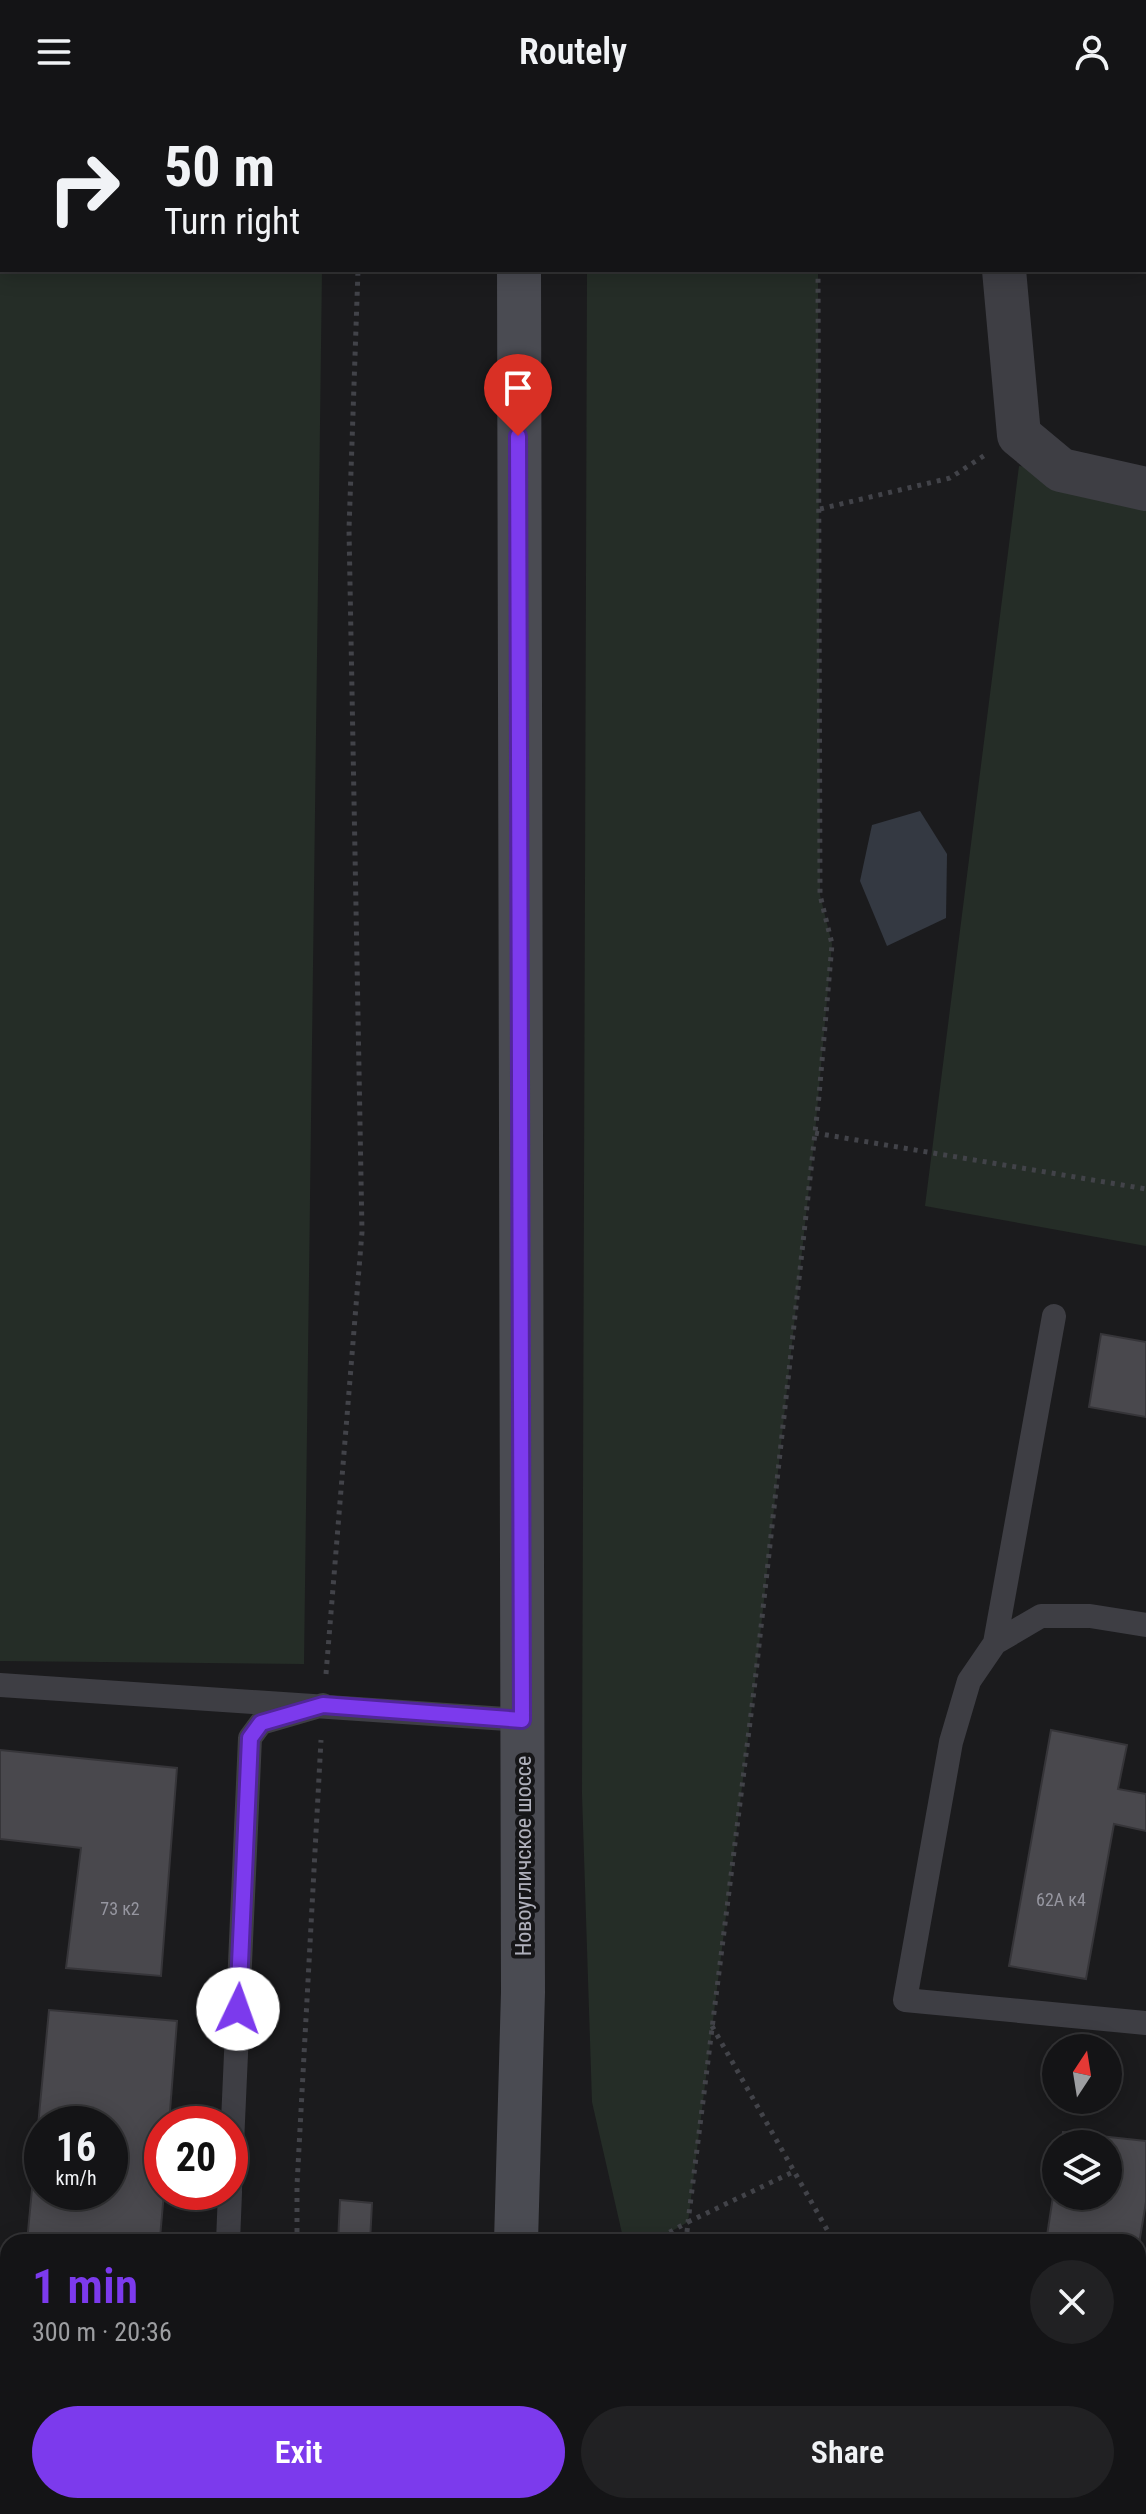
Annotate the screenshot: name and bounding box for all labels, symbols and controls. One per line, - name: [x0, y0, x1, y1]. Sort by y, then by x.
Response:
- icon: menu: [32, 30, 76, 74]
- icon: person: [1070, 30, 1114, 74]
- text: Routely: [519, 31, 627, 73]
- text: 50 m: [164, 134, 275, 200]
- icon: right: [32, 136, 136, 240]
- text: Turn right: [164, 201, 300, 243]
- pin: [484, 354, 552, 436]
- icon: arrive: [496, 366, 540, 410]
- street label: Новоугличское шоссе: [511, 1756, 536, 1956]
- house number: 62А к4: [1036, 1889, 1086, 1910]
- house number: 73 к2: [100, 1898, 140, 1919]
- position arrow: [196, 1967, 280, 2051]
- north arrow: [1042, 2034, 1122, 2114]
- map controls: [1042, 2034, 1122, 2210]
- speed limit sign: 20: [144, 2106, 248, 2210]
- text: 16: [56, 2124, 96, 2171]
- button: layers: [1042, 2130, 1122, 2210]
- text: km/h: [55, 2166, 97, 2190]
- text: 1 min: [32, 2258, 138, 2315]
- button: close: [1030, 2260, 1114, 2344]
- text: 300 m · 20:36: [32, 2317, 172, 2347]
- button: Exit: [32, 2406, 565, 2498]
- button: Share: [581, 2406, 1114, 2498]

